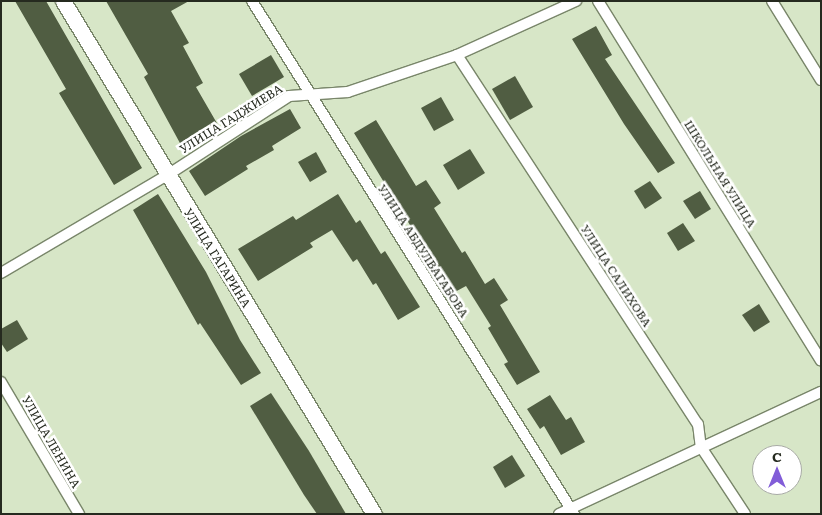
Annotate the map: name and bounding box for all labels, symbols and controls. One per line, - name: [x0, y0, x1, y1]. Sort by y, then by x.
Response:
- street label: УЛИЦА ГАДЖИЕВА: [177, 81, 285, 157]
- street label: ШКОЛЬНАЯ УЛИЦА: [681, 118, 759, 230]
- street label: УЛИЦА АБДУЛВАГАБОВА: [375, 182, 471, 320]
- street label: УЛИЦА ГАГАРИНА: [181, 206, 253, 310]
- street label: УЛИЦА САЛИХОВА: [578, 222, 654, 330]
- street label: УЛИЦА ЛЕНИНА: [19, 393, 83, 491]
- north arrow: [752, 445, 802, 495]
- text: С: [772, 446, 782, 466]

